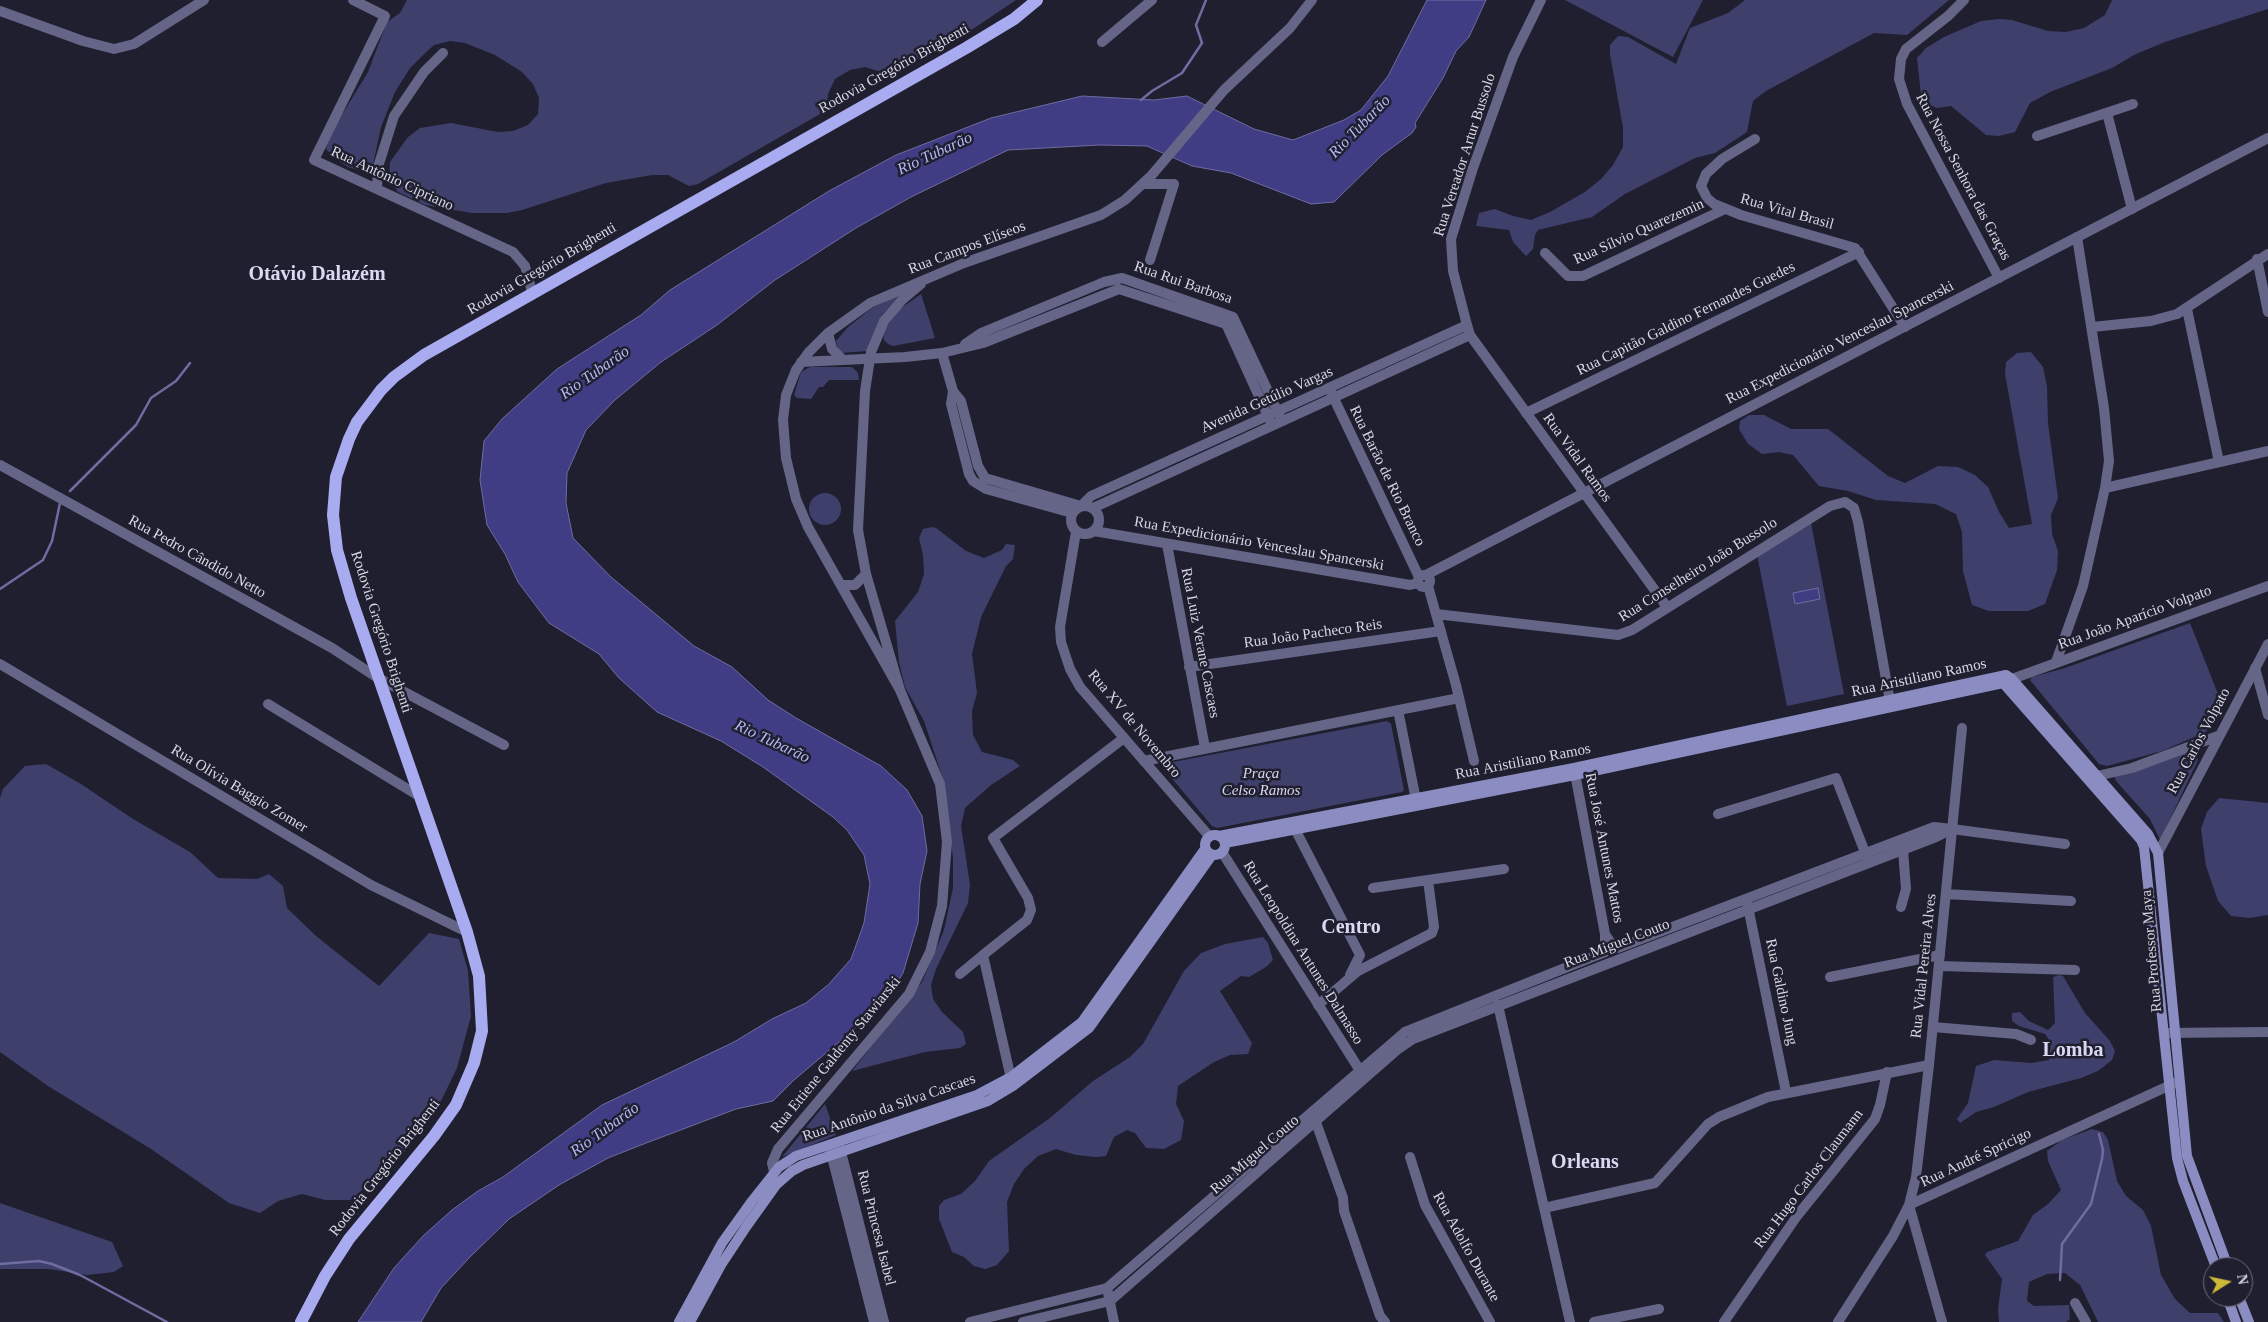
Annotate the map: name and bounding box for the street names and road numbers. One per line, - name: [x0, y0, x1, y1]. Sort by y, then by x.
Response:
- street label: Rodovia Gregório Brighenti: [816, 20, 972, 118]
- street label: Rua Vereador Artur Bussolo: [1430, 71, 1500, 239]
- street label: Rua Nossa Senhora das Graças: [1911, 90, 2015, 264]
- street label: Rua Antônio Cipriano: [328, 143, 456, 215]
- street label: Rua Vital Brasil: [1738, 190, 1836, 234]
- street label: Rua Sílvio Quarezemin: [1571, 195, 1707, 269]
- street label: Rua Campos Elíseos: [906, 217, 1028, 279]
- street label: Rodovia Gregório Brighenti: [464, 219, 620, 319]
- street label: Rua Rui Barbosa: [1132, 258, 1234, 308]
- street label: Rua Capitão Galdino Fernandes Guedes: [1574, 258, 1798, 380]
- street label: Rua Expedicionário Venceslau Spancerski: [1723, 277, 1957, 409]
- street label: Avenida Getúlio Vargas: [1198, 363, 1336, 437]
- street label: Rua Barão de Rio Branco: [1345, 403, 1429, 549]
- street label: Rua Vidal Ramos: [1539, 410, 1615, 506]
- street label: Rua Pedro Cândido Netto: [125, 512, 269, 602]
- street label: Rua Expedicionário Venceslau Spancerski: [1133, 513, 1385, 575]
- street label: Rua Conselheiro João Bussolo: [1615, 514, 1781, 626]
- street label: Rodovia Gregório Brighenti: [346, 549, 416, 715]
- street label: Rua Luiz Verane Cascaes: [1177, 566, 1223, 720]
- street label: Rua João Aparício Volpato: [2056, 582, 2214, 654]
- street label: Rua João Pacheco Reis: [1243, 615, 1383, 653]
- street label: Rua Aristiliano Ramos: [1850, 655, 1988, 701]
- street label: Rua XV de Novembro: [1084, 666, 1184, 782]
- street label: Rua Carlos Volpato: [2164, 685, 2234, 797]
- street label: Rua Aristiliano Ramos: [1454, 740, 1592, 784]
- street label: Rua Olívia Baggio Zomer: [167, 741, 311, 837]
- street label: Rua José Antunes Mattos: [1581, 771, 1627, 925]
- street label: Rua Leopoldina Antunes Dalmasso: [1239, 858, 1367, 1048]
- street label: Rua Professor Maya: [2138, 889, 2166, 1013]
- street label: Rua Vidal Pereira Alves: [1907, 893, 1941, 1039]
- street label: Rua Miguel Couto: [1562, 916, 1672, 972]
- street label: Rua Galdino Jung: [1761, 937, 1801, 1047]
- street label: Rua Ettiene Galdenty Stawiarski: [767, 973, 905, 1137]
- street label: Rua Antônio da Silva Cascaes: [800, 1070, 978, 1146]
- street label: Rodovia Gregório Brighenti: [326, 1096, 444, 1240]
- street label: Rua Hugo Carlos Claumann: [1751, 1106, 1867, 1252]
- street label: Rua Miguel Couto: [1207, 1112, 1303, 1198]
- street label: Rua André Spricigo: [1918, 1124, 2034, 1192]
- street label: Rua Princesa Isabel: [853, 1168, 899, 1288]
- street label: Rua Adolfo Durante: [1428, 1189, 1504, 1305]

